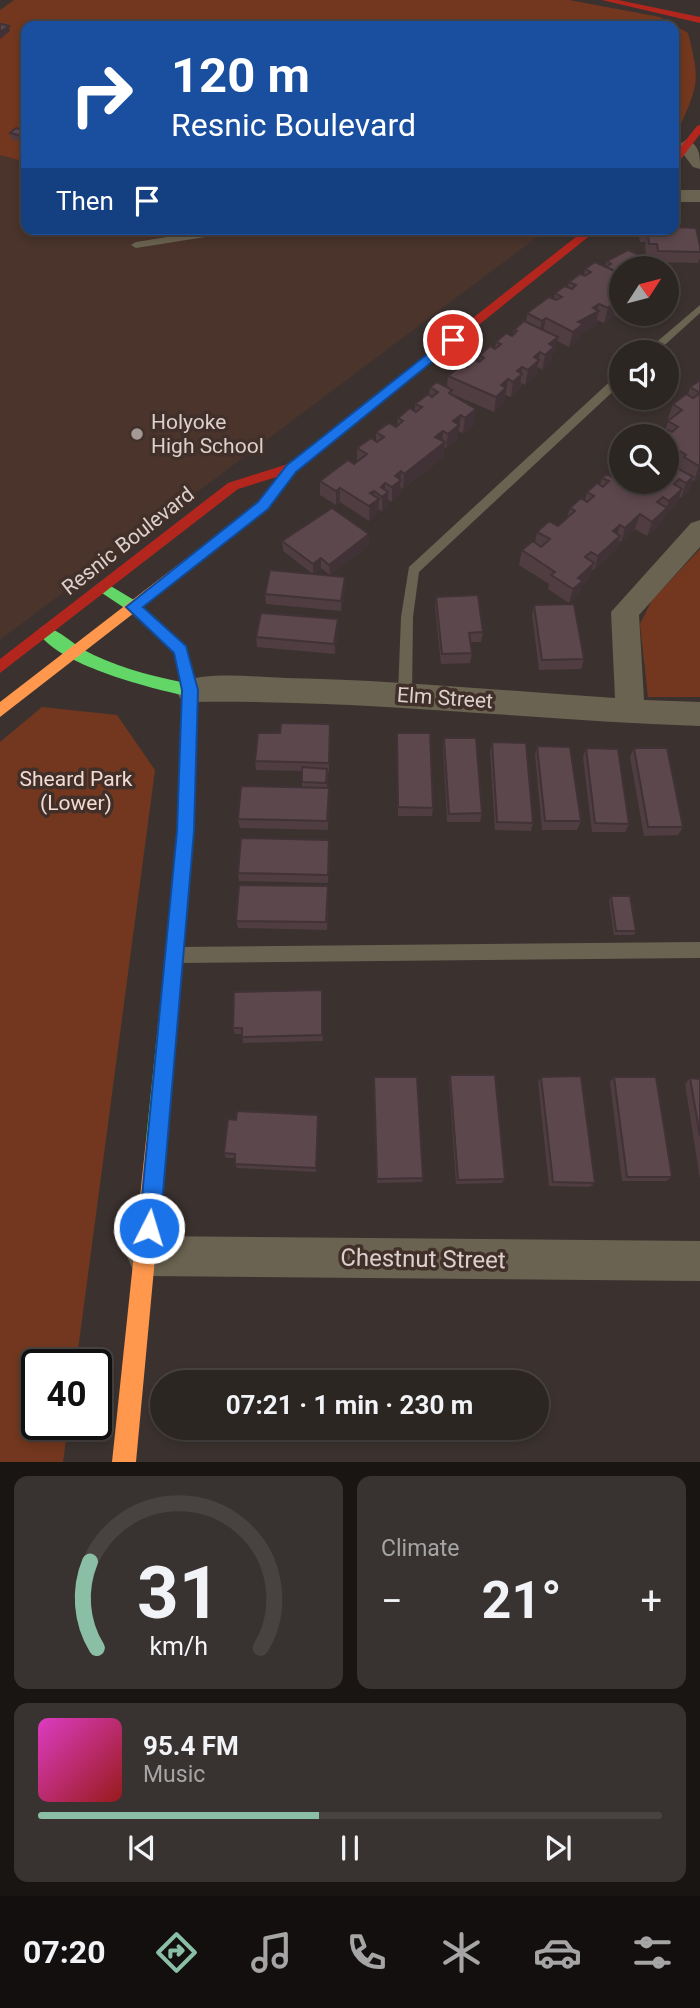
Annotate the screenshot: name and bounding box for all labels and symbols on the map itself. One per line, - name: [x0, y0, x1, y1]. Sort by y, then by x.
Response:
- north arrow: [609, 256, 679, 326]
- pin: [423, 310, 483, 370]
- place label: Holyoke High School: [151, 410, 264, 458]
- marker: Holyoke High School: [129, 426, 145, 442]
- street label: Resnic Boulevard: [57, 482, 199, 600]
- street label: Elm Street: [396, 683, 494, 713]
- park label: Sheard Park (Lower): [20, 767, 133, 815]
- position arrow: [112, 1191, 186, 1265]
- street label: Chestnut Street: [340, 1244, 506, 1274]
- speed limit sign: 40: [21, 1349, 112, 1440]

